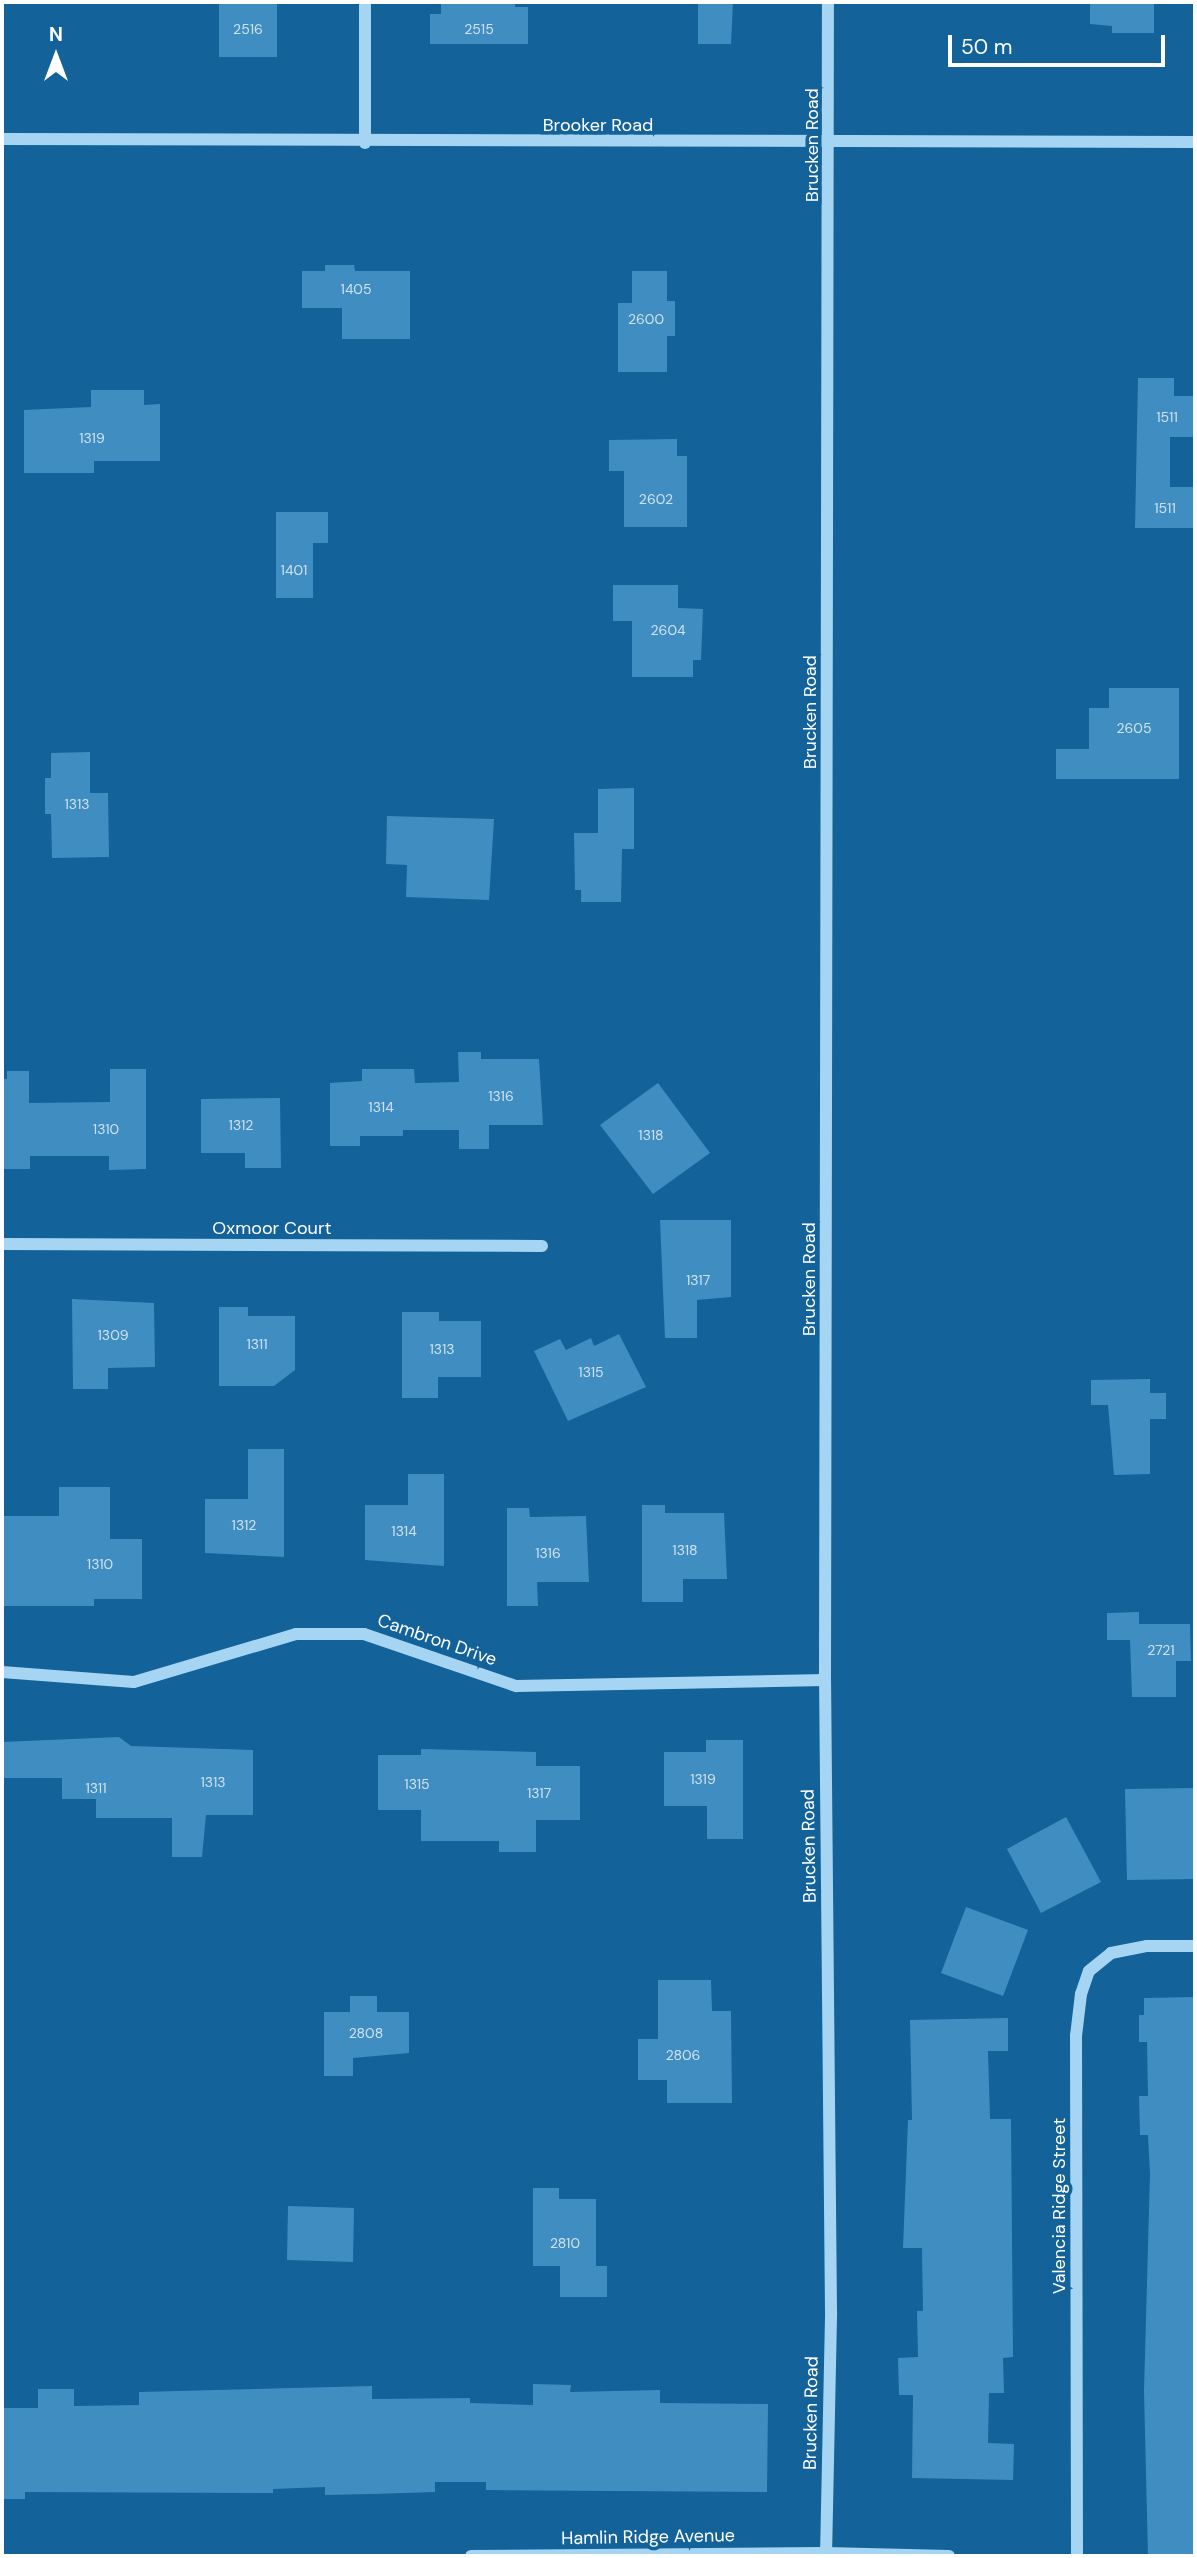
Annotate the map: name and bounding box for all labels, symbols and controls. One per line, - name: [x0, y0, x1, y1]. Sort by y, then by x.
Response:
- north arrow: [21, 21, 91, 91]
- house number: 2516: [233, 21, 263, 37]
- house number: 2515: [464, 21, 494, 37]
- scale bar: [952, 21, 1169, 65]
- text: N: [49, 22, 63, 47]
- text: 50 m: [961, 33, 1012, 61]
- street label: Brucken Road: [801, 88, 823, 202]
- street label: Brooker Road: [543, 114, 653, 136]
- house number: 1405: [341, 281, 371, 297]
- house number: 2600: [628, 311, 664, 327]
- house number: 1511: [1156, 409, 1178, 425]
- house number: 1319: [79, 430, 105, 446]
- house number: 2602: [639, 491, 673, 507]
- house number: 1511: [1154, 500, 1176, 516]
- house number: 1401: [281, 562, 307, 578]
- house number: 2604: [651, 622, 685, 638]
- street label: Brucken Road: [799, 655, 821, 769]
- house number: 2605: [1117, 720, 1151, 736]
- house number: 1313: [64, 796, 90, 812]
- house number: 1316: [488, 1088, 514, 1104]
- house number: 1314: [368, 1099, 394, 1115]
- house number: 1312: [229, 1117, 253, 1133]
- house number: 1310: [93, 1121, 119, 1137]
- house number: 1318: [638, 1127, 664, 1143]
- street label: Oxmoor Court: [212, 1217, 332, 1239]
- street label: Brucken Road: [798, 1222, 820, 1336]
- house number: 1317: [686, 1272, 710, 1288]
- house number: 1309: [97, 1327, 129, 1343]
- house number: 1311: [246, 1336, 268, 1352]
- house number: 1313: [429, 1341, 455, 1357]
- house number: 1315: [578, 1364, 604, 1380]
- house number: 1312: [232, 1517, 256, 1533]
- house number: 1314: [391, 1523, 417, 1539]
- house number: 1318: [672, 1542, 698, 1558]
- house number: 1316: [535, 1545, 561, 1561]
- house number: 1310: [87, 1556, 113, 1572]
- street label: Cambron Drive: [375, 1609, 499, 1671]
- house number: 2721: [1147, 1642, 1175, 1658]
- house number: 1319: [690, 1771, 716, 1787]
- house number: 1313: [200, 1774, 226, 1790]
- house number: 1315: [404, 1776, 430, 1792]
- house number: 1311: [85, 1780, 107, 1796]
- house number: 1317: [527, 1785, 551, 1801]
- street label: Brucken Road: [797, 1789, 821, 1903]
- house number: 2808: [349, 2025, 383, 2041]
- house number: 2806: [666, 2047, 700, 2063]
- street label: Valencia Ridge Street: [1048, 2118, 1070, 2294]
- house number: 2810: [550, 2235, 580, 2251]
- street label: Brucken Road: [799, 2356, 823, 2470]
- street label: Hamlin Ridge Avenue: [561, 2525, 735, 2549]

